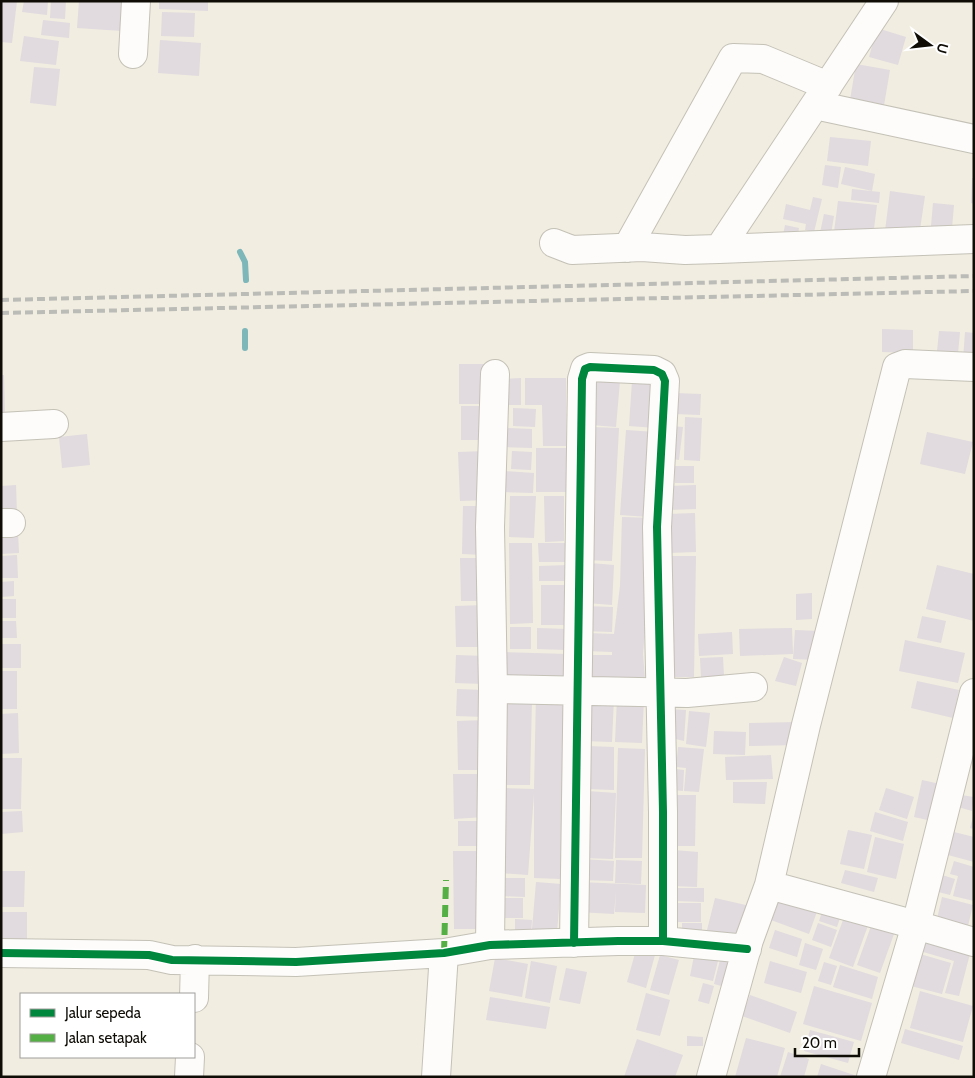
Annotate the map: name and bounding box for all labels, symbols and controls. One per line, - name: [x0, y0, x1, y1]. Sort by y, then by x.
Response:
- north arrow: [905, 20, 955, 70]
- text: U: [933, 41, 953, 56]
- legend: [20, 993, 195, 1058]
- text: Jalur sepeda: [64, 1004, 142, 1022]
- scale bar: [795, 1026, 859, 1058]
- text: Jalan setapak: [64, 1029, 147, 1047]
- text: 20 m: [802, 1034, 837, 1052]

